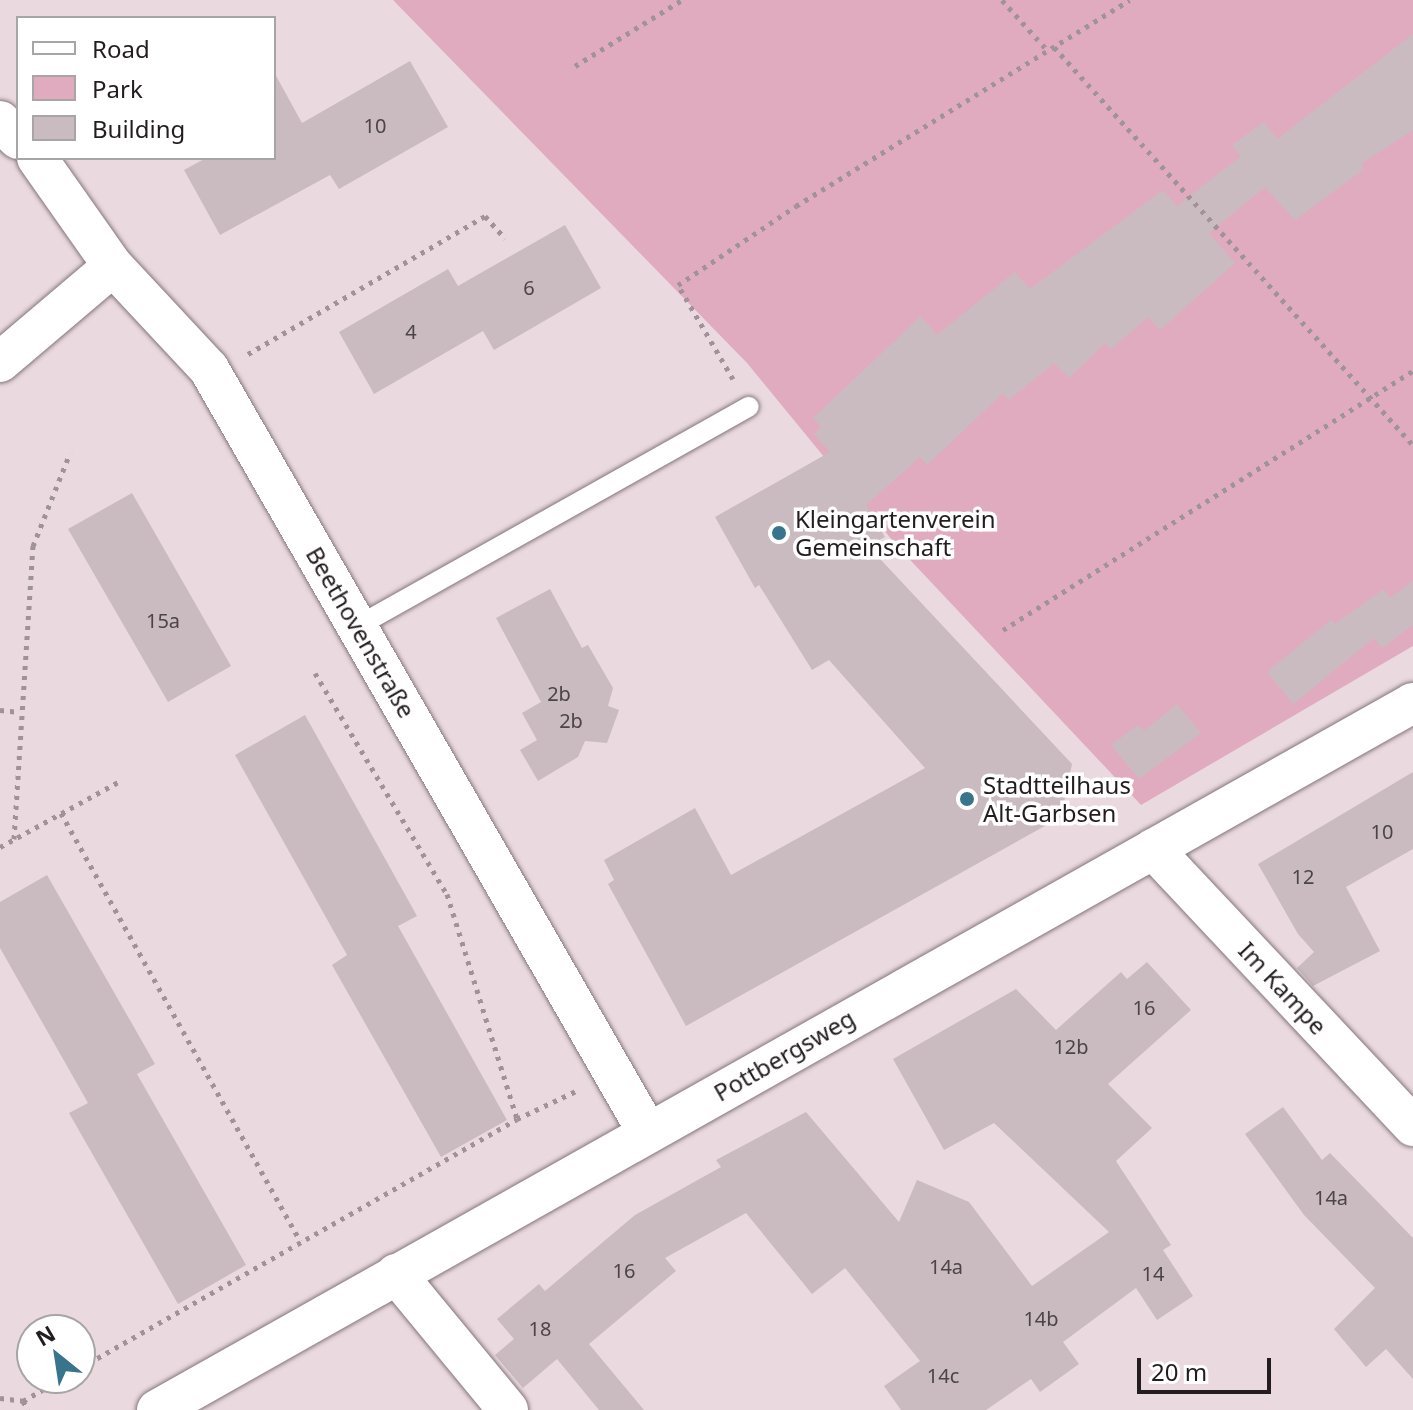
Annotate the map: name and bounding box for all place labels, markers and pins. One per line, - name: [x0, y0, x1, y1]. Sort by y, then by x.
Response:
- place label: Kleingartenverein Gemeinschaft: [795, 505, 995, 561]
- marker: Kleingartenverein Gemeinschaft: [770, 524, 788, 542]
- place label: Stadtteilhaus Alt-Garbsen: [983, 771, 1131, 827]
- marker: Stadtteilhaus Alt-Garbsen: [958, 790, 976, 808]

